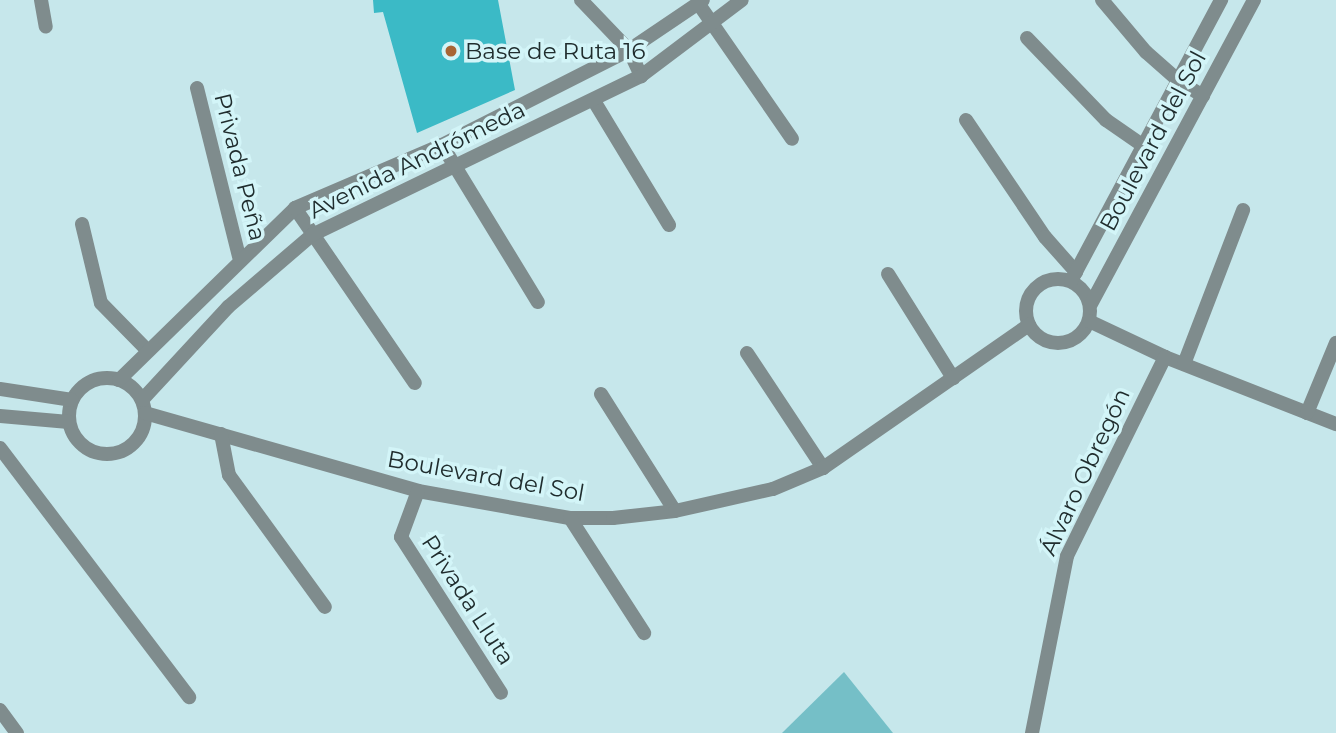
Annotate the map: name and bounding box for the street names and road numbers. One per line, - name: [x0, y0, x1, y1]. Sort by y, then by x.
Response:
- street label: Boulevard del Sol: [1094, 46, 1212, 236]
- street label: Privada Peña: [208, 90, 272, 244]
- street label: Avenida Andrómeda: [304, 96, 530, 224]
- street label: Álvaro Obregón: [1034, 384, 1136, 560]
- street label: Boulevard del Sol: [385, 445, 587, 507]
- street label: Privada Lluta: [416, 530, 520, 670]

